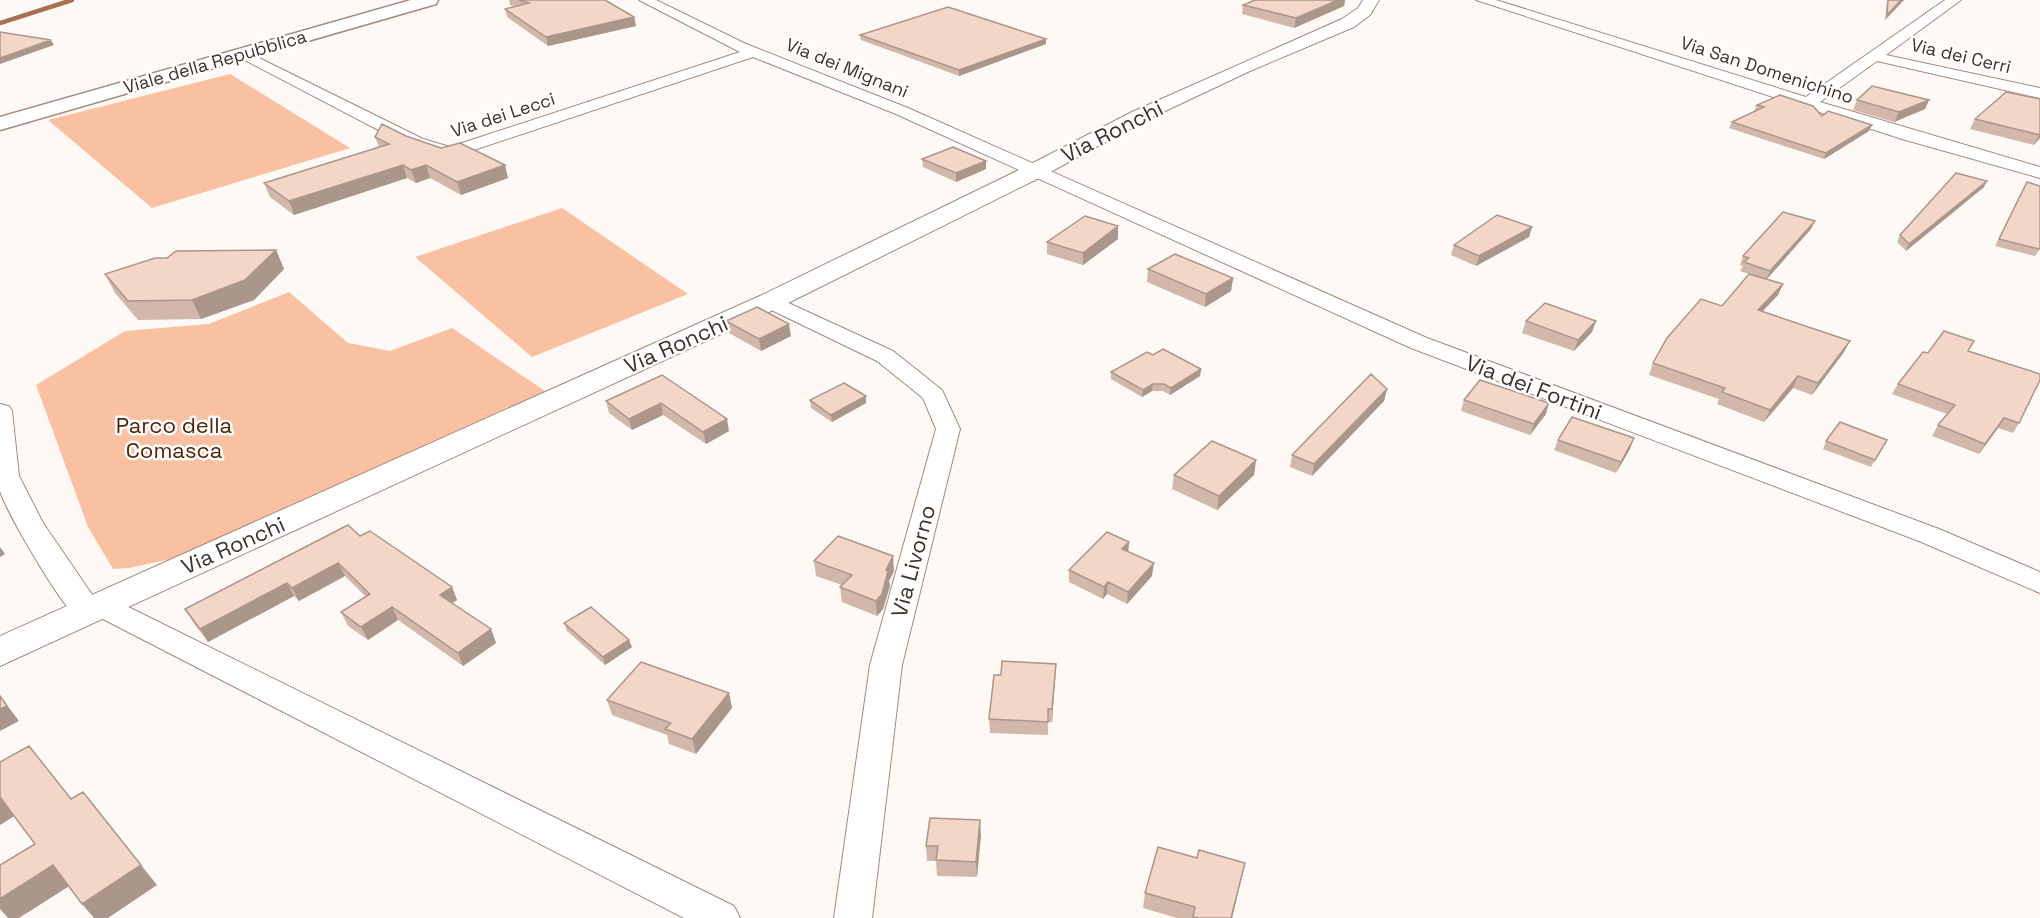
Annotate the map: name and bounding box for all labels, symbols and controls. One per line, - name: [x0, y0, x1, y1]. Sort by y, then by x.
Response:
- street label: Viale della Repubblica: [121, 24, 309, 99]
- street label: Via San Domenichino: [1678, 31, 1857, 108]
- street label: Via dei Mignani: [783, 32, 912, 103]
- street label: Via dei Cerri: [1909, 33, 2013, 78]
- street label: Via dei Lecci: [448, 87, 558, 142]
- street label: Via Ronchi: [1056, 93, 1168, 169]
- street label: Via Ronchi: [620, 309, 732, 379]
- street label: Via dei Fortini: [1462, 348, 1606, 426]
- park label: Parco della Comasca: [116, 411, 233, 464]
- street label: Via Livorno: [885, 502, 941, 620]
- street label: Via Ronchi: [177, 510, 289, 580]

